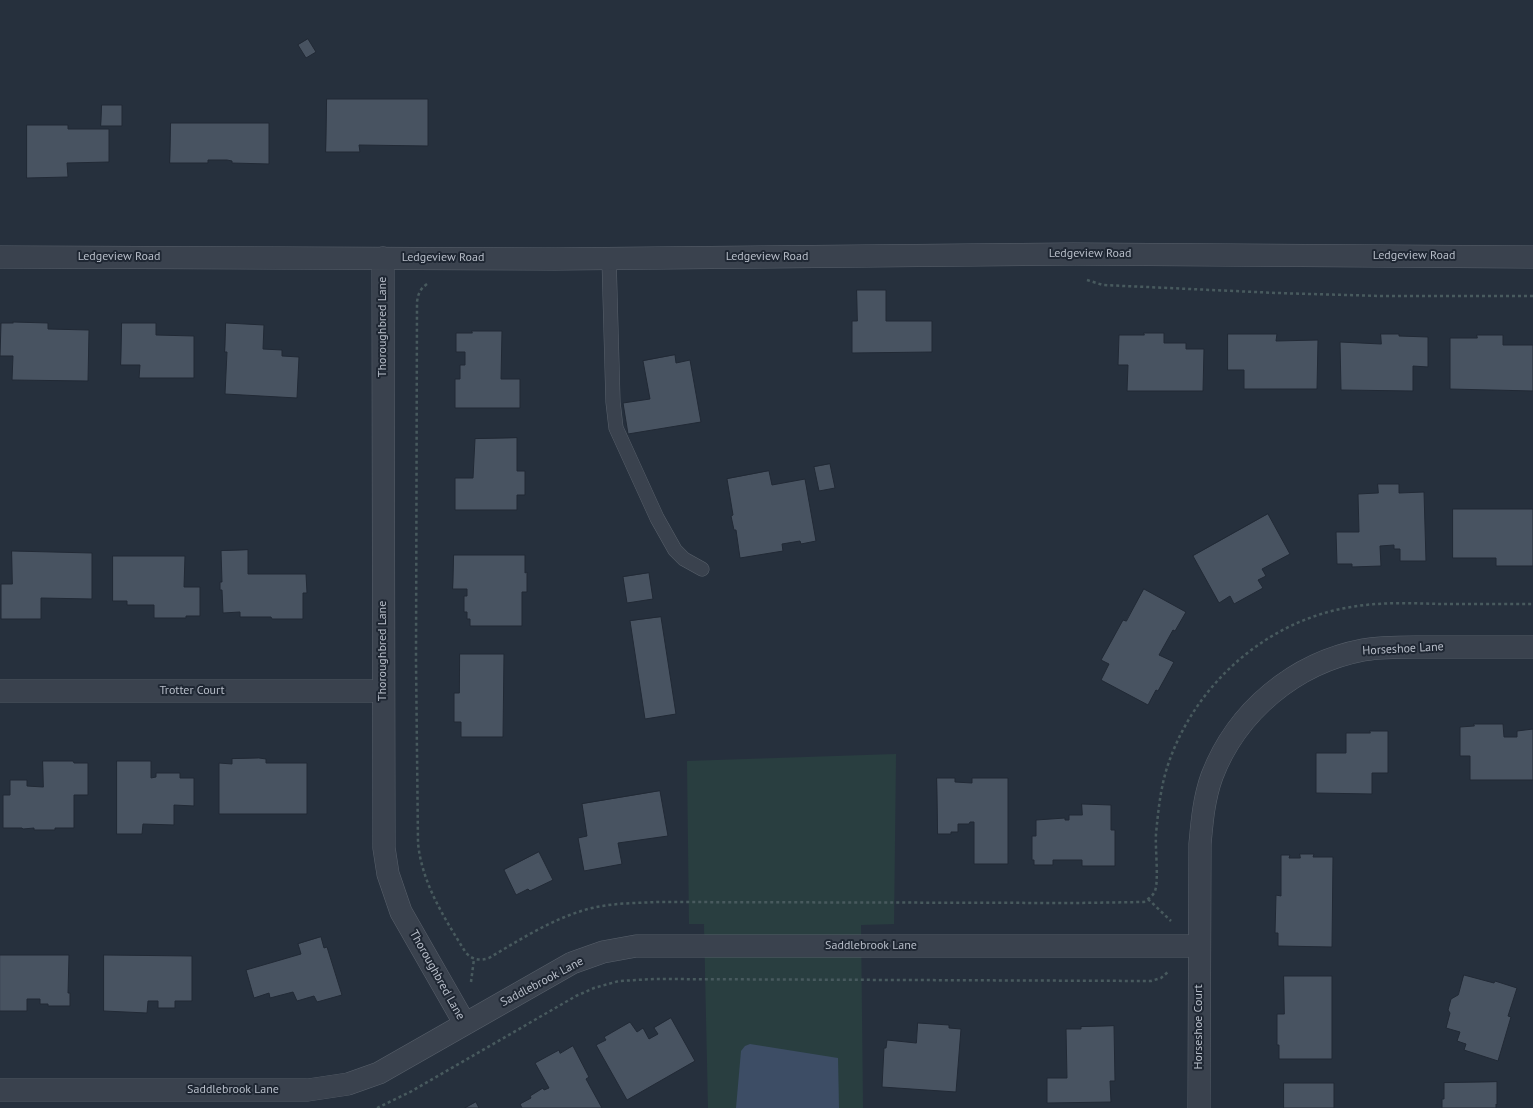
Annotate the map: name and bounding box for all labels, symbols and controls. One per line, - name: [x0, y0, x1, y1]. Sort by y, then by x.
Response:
- street label: Ledgeview Road: [1049, 247, 1131, 261]
- street label: Ledgeview Road: [1373, 249, 1455, 263]
- street label: Ledgeview Road: [78, 250, 160, 264]
- street label: Ledgeview Road: [726, 250, 808, 264]
- street label: Ledgeview Road: [402, 251, 484, 265]
- street label: Thoroughbred Lane: [376, 277, 390, 377]
- street label: Thoroughbred Lane: [376, 601, 390, 701]
- street label: Horseshoe Lane: [1362, 640, 1444, 658]
- street label: Trotter Court: [159, 684, 225, 698]
- street label: Thoroughbred Lane: [406, 928, 468, 1022]
- street label: Saddlebrook Lane: [825, 939, 917, 953]
- street label: Saddlebrook Lane: [498, 954, 586, 1010]
- street label: Horseshoe Court: [1192, 985, 1206, 1069]
- street label: Saddlebrook Lane: [187, 1083, 279, 1097]

